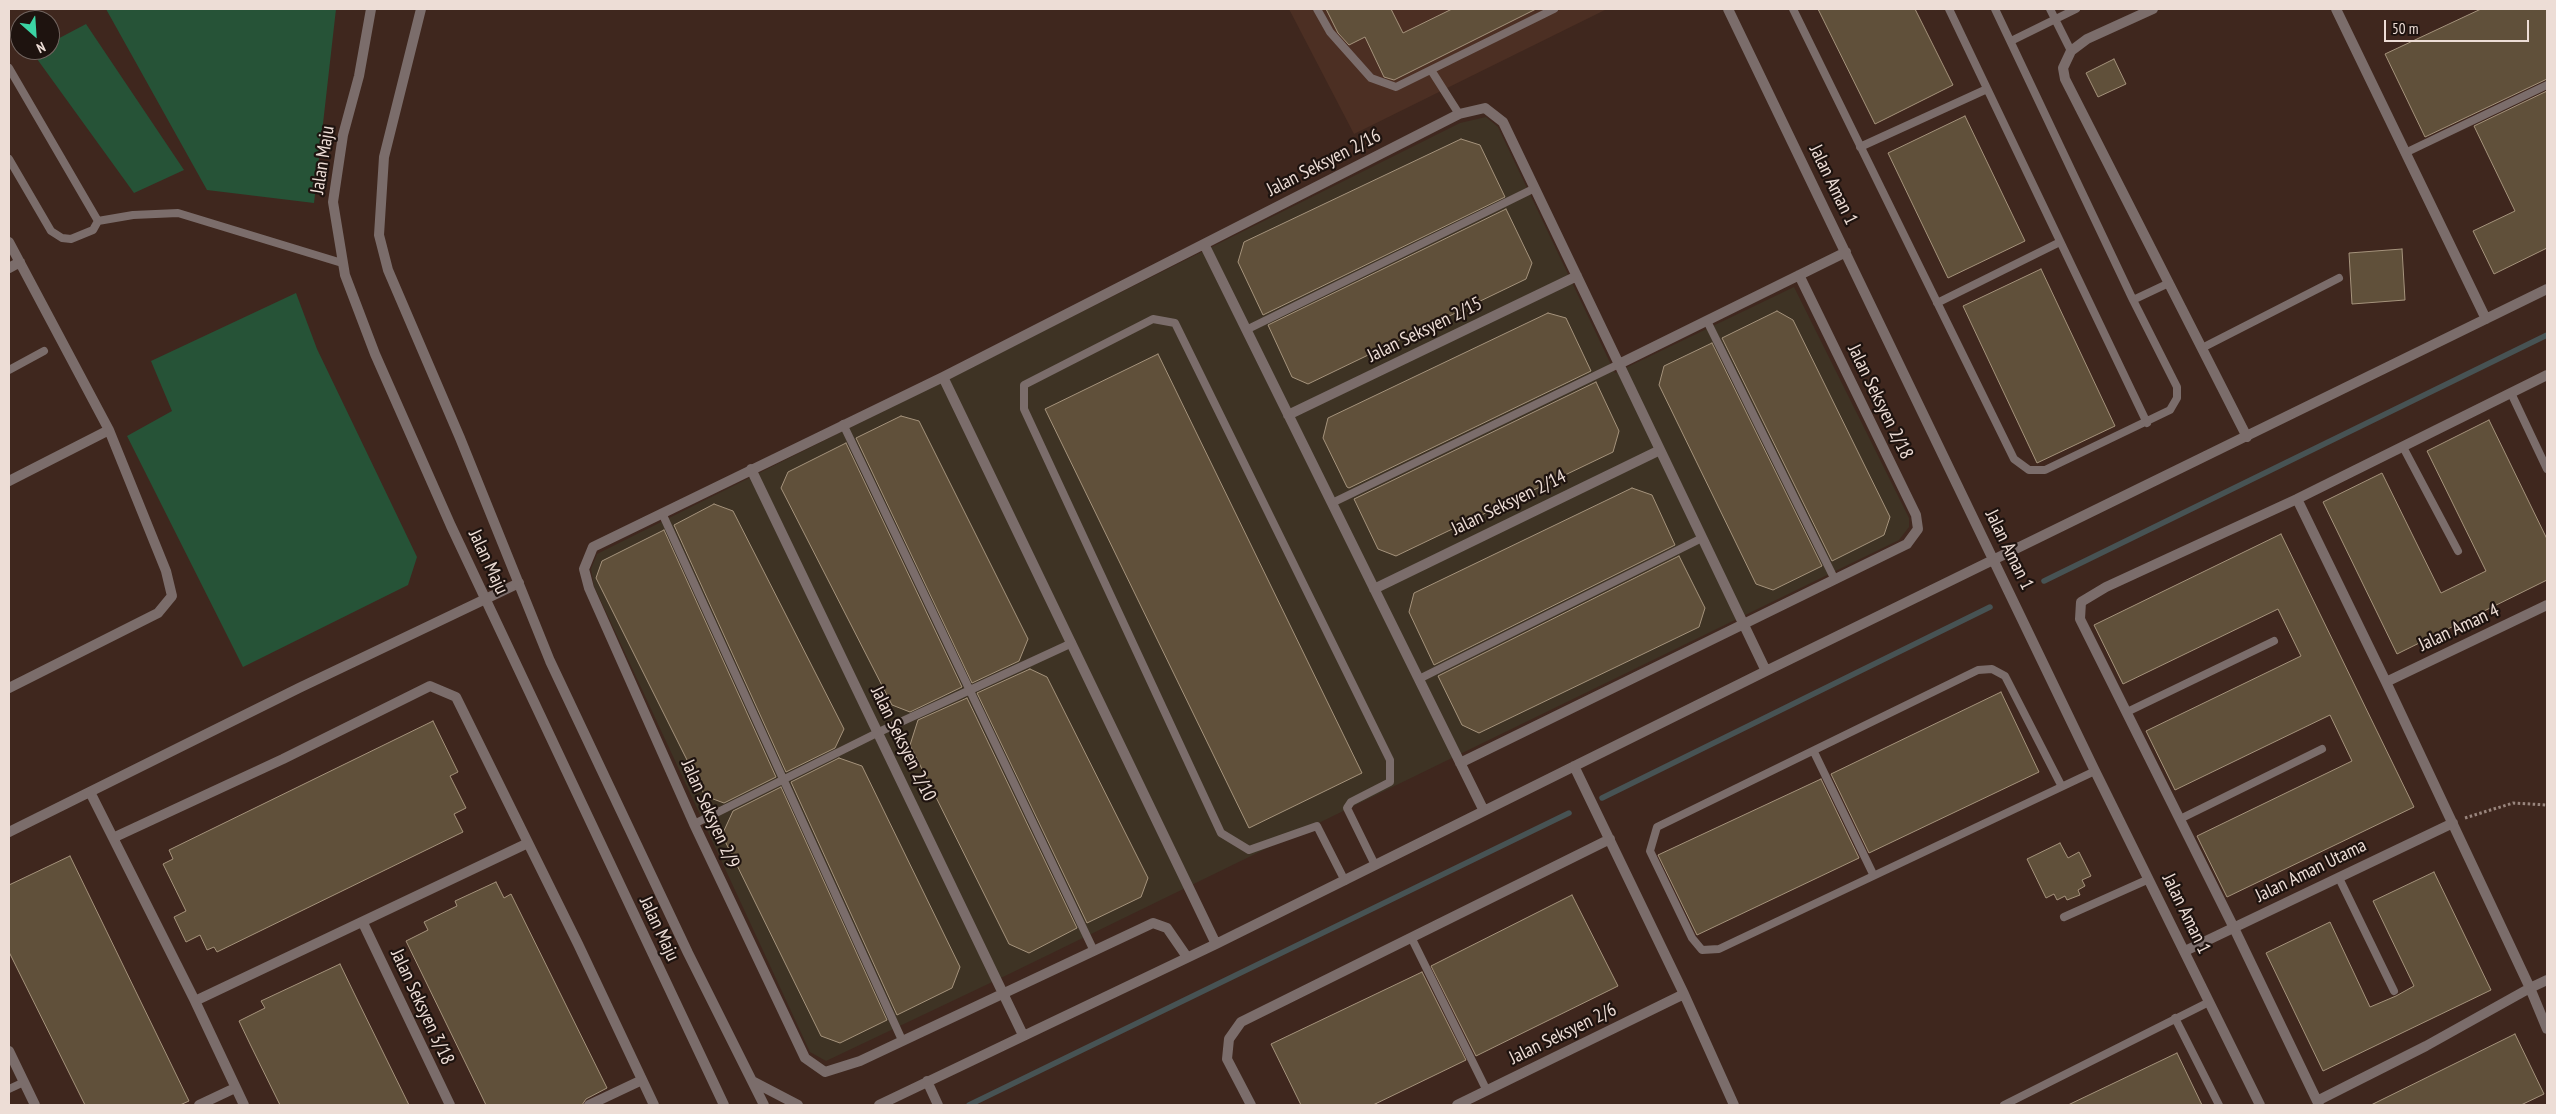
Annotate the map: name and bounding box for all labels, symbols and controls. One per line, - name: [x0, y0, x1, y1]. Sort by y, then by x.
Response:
- north arrow: [10, 10, 60, 60]
- scale bar: [2386, 10, 2531, 42]
- text: 50 m: [2392, 19, 2418, 38]
- text: N: [34, 38, 48, 57]
- street label: Jalan Maju: [306, 124, 340, 196]
- street label: Jalan Seksyen 2/16: [1263, 124, 1385, 202]
- street label: Jalan Aman 1: [1804, 141, 1862, 229]
- street label: Jalan Seksyen 2/15: [1364, 292, 1486, 368]
- street label: Jalan Seksyen 2/18: [1842, 341, 1918, 463]
- street label: Jalan Seksyen 2/14: [1448, 465, 1570, 541]
- street label: Jalan Aman 1: [1980, 506, 2038, 594]
- street label: Jalan Maju: [463, 526, 513, 598]
- street label: Jalan Aman 4: [2415, 599, 2503, 657]
- street label: Jalan Seksyen 2/10: [865, 683, 941, 805]
- street label: Jalan Seksyen 2/9: [676, 756, 744, 872]
- street label: Jalan Aman Utama: [2252, 834, 2370, 908]
- street label: Jalan Aman 1: [2157, 870, 2215, 958]
- street label: Jalan Maju: [634, 893, 684, 965]
- street label: Jalan Seksyen 3/18: [385, 946, 459, 1068]
- street label: Jalan Seksyen 2/6: [1506, 998, 1620, 1070]

